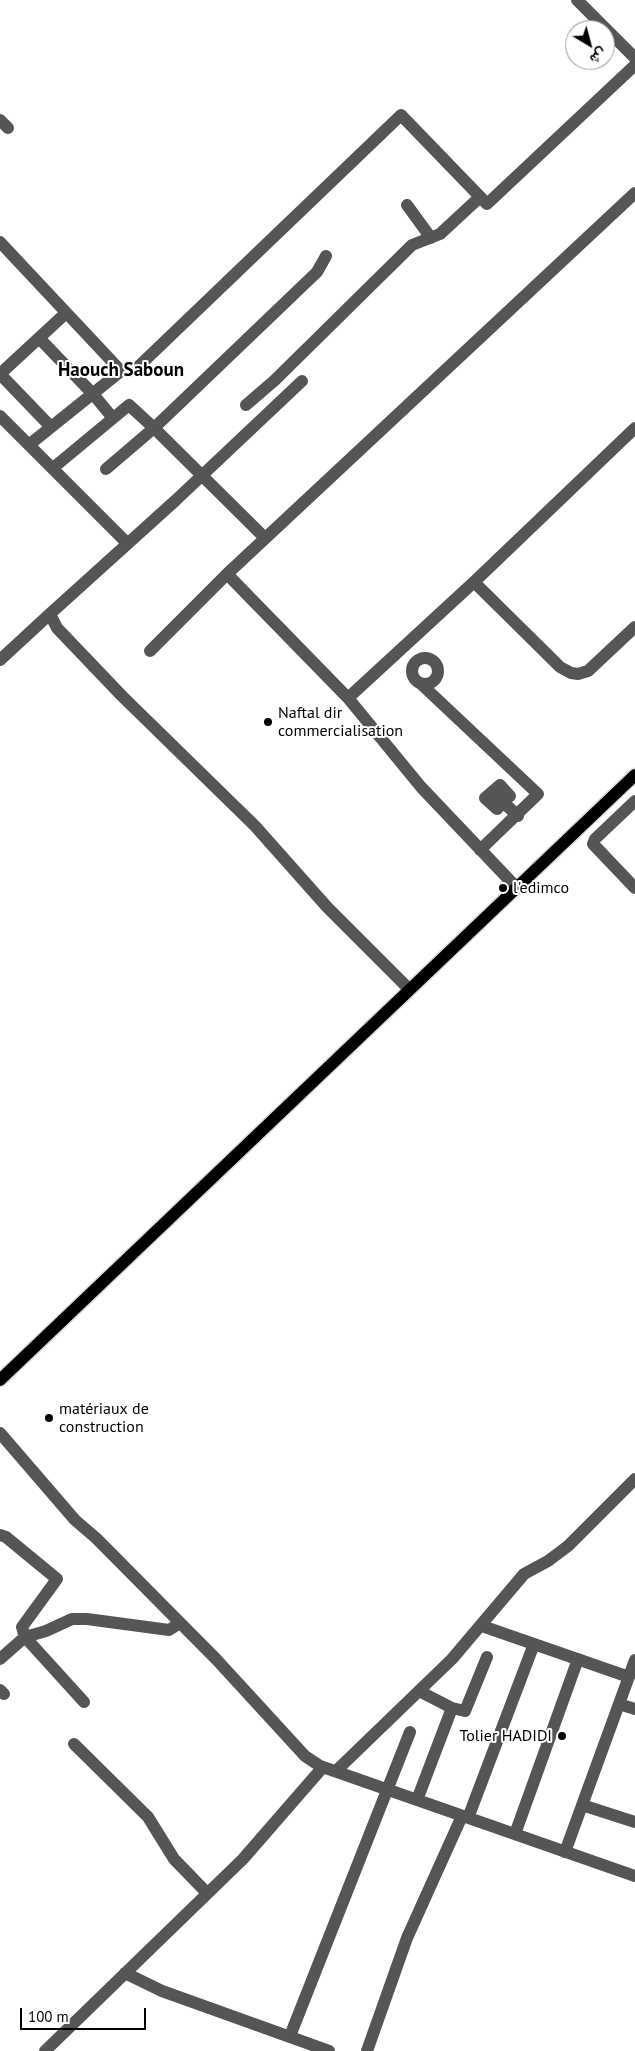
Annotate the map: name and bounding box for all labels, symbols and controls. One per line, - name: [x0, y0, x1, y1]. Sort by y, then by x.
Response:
- north arrow: [565, 20, 615, 70]
- text: ش: [586, 44, 611, 68]
- district label: Haouch Saboun: [58, 360, 184, 382]
- place label: Naftal dir commercialisation: [278, 703, 403, 741]
- marker: Naftal dir commercialisation: [262, 716, 274, 728]
- place label: l'edimco: [513, 878, 569, 898]
- marker: l'edimco: [497, 882, 509, 894]
- place label: matériaux de construction: [59, 1399, 149, 1437]
- marker: matériaux de construction: [43, 1412, 55, 1424]
- place label: Tolier HADIDI: [459, 1726, 552, 1746]
- marker: Tolier HADIDI: [556, 1730, 568, 1742]
- scale bar: [22, 1998, 149, 2030]
- text: 100 m: [28, 2007, 69, 2026]

